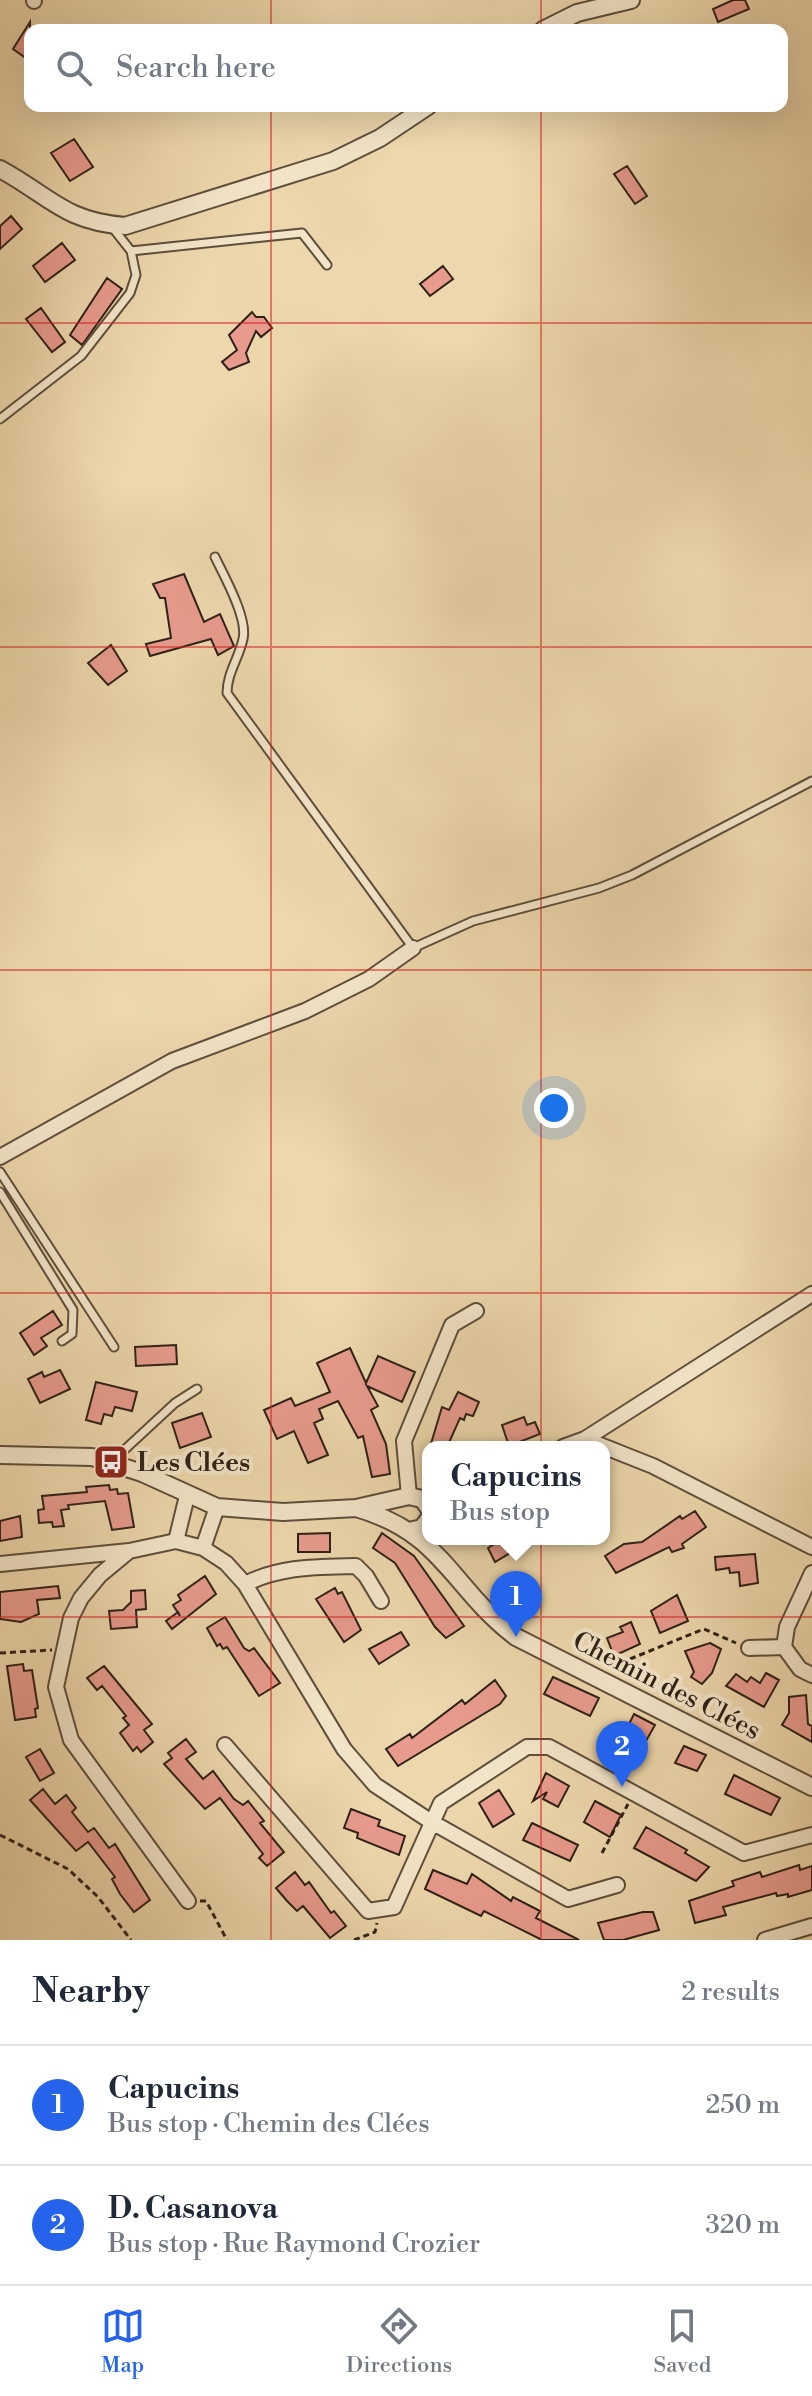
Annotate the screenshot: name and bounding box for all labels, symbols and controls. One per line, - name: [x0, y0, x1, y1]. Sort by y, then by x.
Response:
- search box: [24, 24, 788, 112]
- icon: search: [52, 46, 96, 90]
- text: Search here: [116, 49, 276, 87]
- your location: [534, 1088, 574, 1128]
- popup: [422, 1441, 610, 1545]
- bus stop icon: Les Clées: [92, 1443, 130, 1481]
- place label: Les Clées: [137, 1447, 250, 1479]
- text: Capucins: [450, 1458, 582, 1496]
- text: Bus stop: [450, 1496, 550, 1528]
- pin: 1: [490, 1571, 542, 1637]
- street label: Chemin des Clées: [567, 1625, 766, 1747]
- pin: 2: [596, 1721, 648, 1787]
- text: Nearby: [32, 1971, 150, 2013]
- text: 2 results: [681, 1976, 780, 2008]
- text: Capucins: [108, 2070, 239, 2108]
- text: 1: [52, 2089, 64, 2121]
- text: 250 m: [705, 2089, 780, 2121]
- text: Bus stop · Chemin des Clées: [108, 2108, 430, 2140]
- text: D. Casanova: [108, 2190, 278, 2228]
- text: 2: [50, 2209, 66, 2241]
- text: 320 m: [705, 2209, 780, 2241]
- text: Bus stop · Rue Raymond Crozier: [108, 2228, 480, 2260]
- tab: Map: [101, 2304, 145, 2379]
- tab: Directions: [346, 2304, 452, 2379]
- tab: Saved: [654, 2304, 711, 2379]

